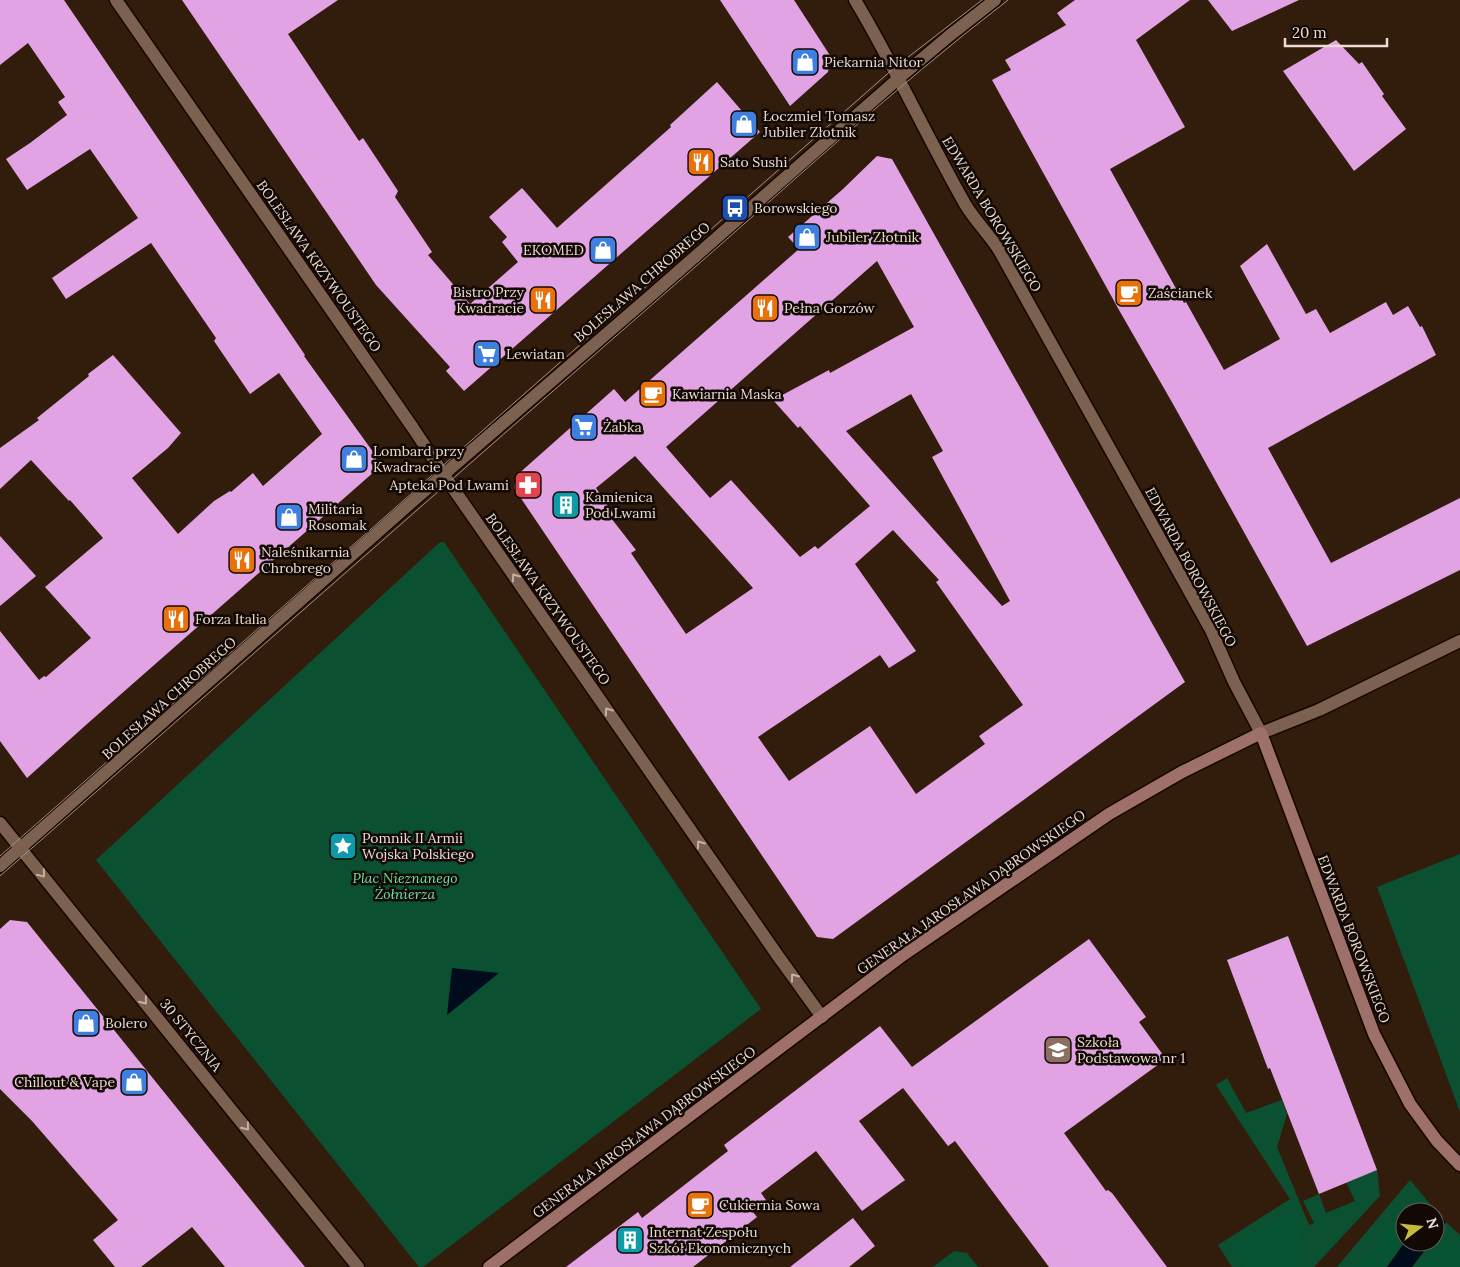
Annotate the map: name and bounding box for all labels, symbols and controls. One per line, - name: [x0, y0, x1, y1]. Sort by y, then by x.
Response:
- scale bar: [1285, 15, 1388, 47]
- text: 20 m: [1292, 23, 1327, 42]
- shop icon: Piekarnia Nitor: [790, 47, 820, 77]
- place label: Piekarnia Nitor: [824, 53, 923, 71]
- place label: Łoczmiel Tomasz Jubiler Złotnik: [762, 107, 875, 141]
- shop icon: Łoczmiel Tomasz Jubiler Złotnik: [729, 109, 759, 139]
- street label: EDWARDA BOROWSKIEGO: [938, 133, 1046, 295]
- restaurant icon: Sato Sushi: [686, 147, 716, 177]
- place label: Sato Sushi: [720, 153, 787, 171]
- street label: BOLESŁAWA KRZYWOUSTEGO: [253, 177, 385, 355]
- bus stop icon: Borowskiego: [720, 193, 750, 223]
- place label: Borowskiego: [754, 199, 838, 217]
- street label: BOLESŁAWA CHROBREGO: [570, 218, 714, 346]
- shop icon: Jubiler Złotnik: [792, 222, 822, 252]
- place label: Jubiler Złotnik: [825, 228, 920, 246]
- shop icon: EKOMED: [588, 235, 618, 265]
- place label: EKOMED: [523, 241, 584, 259]
- cafe icon: Zaścianek: [1114, 278, 1144, 308]
- place label: Bistro Przy Kwadracie: [453, 283, 525, 317]
- place label: Zaścianek: [1148, 284, 1213, 302]
- restaurant icon: Bistro Przy Kwadracie: [528, 285, 558, 315]
- restaurant icon: Pełna Gorzów: [750, 293, 780, 323]
- place label: Pełna Gorzów: [784, 299, 876, 317]
- supermarket icon: Lewiatan: [472, 339, 502, 369]
- place label: Lewiatan: [506, 345, 566, 363]
- cafe icon: Kawiarnia Maska: [638, 379, 668, 409]
- place label: Kawiarnia Maska: [672, 385, 782, 403]
- supermarket icon: Żabka: [569, 412, 599, 442]
- place label: Żabka: [603, 418, 642, 436]
- place label: Lombard przy Kwadracie: [373, 442, 465, 476]
- shop icon: Lombard przy Kwadracie: [339, 444, 369, 474]
- pharmacy icon: Apteka Pod Lwami: [513, 470, 543, 500]
- place label: Apteka Pod Lwami: [389, 476, 509, 494]
- street label: EDWARDA BOROWSKIEGO: [1141, 484, 1241, 650]
- place label: Kamienica Pod Lwami: [585, 488, 656, 522]
- building icon: Kamienica Pod Lwami: [551, 490, 581, 520]
- place label: Militaria Rosomak: [308, 500, 367, 534]
- shop icon: Militaria Rosomak: [274, 502, 304, 532]
- street label: BOLESŁAWA KRZYWOUSTEGO: [482, 510, 614, 688]
- place label: Naleśnikarnia Chrobrego: [261, 543, 350, 577]
- restaurant icon: Naleśnikarnia Chrobrego: [227, 545, 257, 575]
- one-way arrow: [512, 574, 521, 583]
- restaurant icon: Forza Italia: [161, 604, 191, 634]
- place label: Forza Italia: [195, 610, 267, 628]
- street label: BOLESŁAWA CHROBREGO: [98, 633, 240, 763]
- one-way arrow: [605, 707, 614, 717]
- street label: GENERAŁA JAROSŁAWA DĄBROWSKIEGO: [853, 806, 1089, 978]
- place label: Pomnik II Armii Wojska Polskiego: [362, 829, 474, 863]
- place icon: Pomnik II Armii Wojska Polskiego: [328, 831, 358, 861]
- one-way arrow: [697, 840, 706, 850]
- street label: EDWARDA BOROWSKIEGO: [1314, 853, 1394, 1025]
- one-way arrow: [36, 868, 44, 877]
- park label: Plac Nieznanego Żołnierza: [353, 869, 457, 903]
- one-way arrow: [791, 974, 799, 983]
- one-way arrow: [138, 995, 146, 1004]
- street label: 30 STYCZNIA: [156, 995, 226, 1075]
- shop icon: Bolero: [71, 1008, 101, 1038]
- place label: Bolero: [105, 1014, 147, 1032]
- place label: Szkoła Podstawowa nr 1: [1077, 1033, 1185, 1067]
- school or university icon: Szkoła Podstawowa nr 1: [1043, 1035, 1073, 1065]
- street label: GENERAŁA JAROSŁAWA DĄBROWSKIEGO: [529, 1042, 759, 1222]
- shop icon: Chillout & Vape: [119, 1067, 149, 1097]
- place label: Chillout & Vape: [14, 1073, 115, 1091]
- one-way arrow: [240, 1122, 249, 1131]
- cafe icon: Cukiernia Sowa: [685, 1190, 715, 1220]
- place label: Cukiernia Sowa: [719, 1196, 820, 1214]
- north arrow: [1395, 1202, 1445, 1252]
- text: N: [1422, 1216, 1443, 1231]
- place label: Internat Zespołu Szkół Ekonomicznych: [649, 1223, 791, 1257]
- building icon: Internat Zespołu Szkół Ekonomicznych: [615, 1225, 645, 1255]

